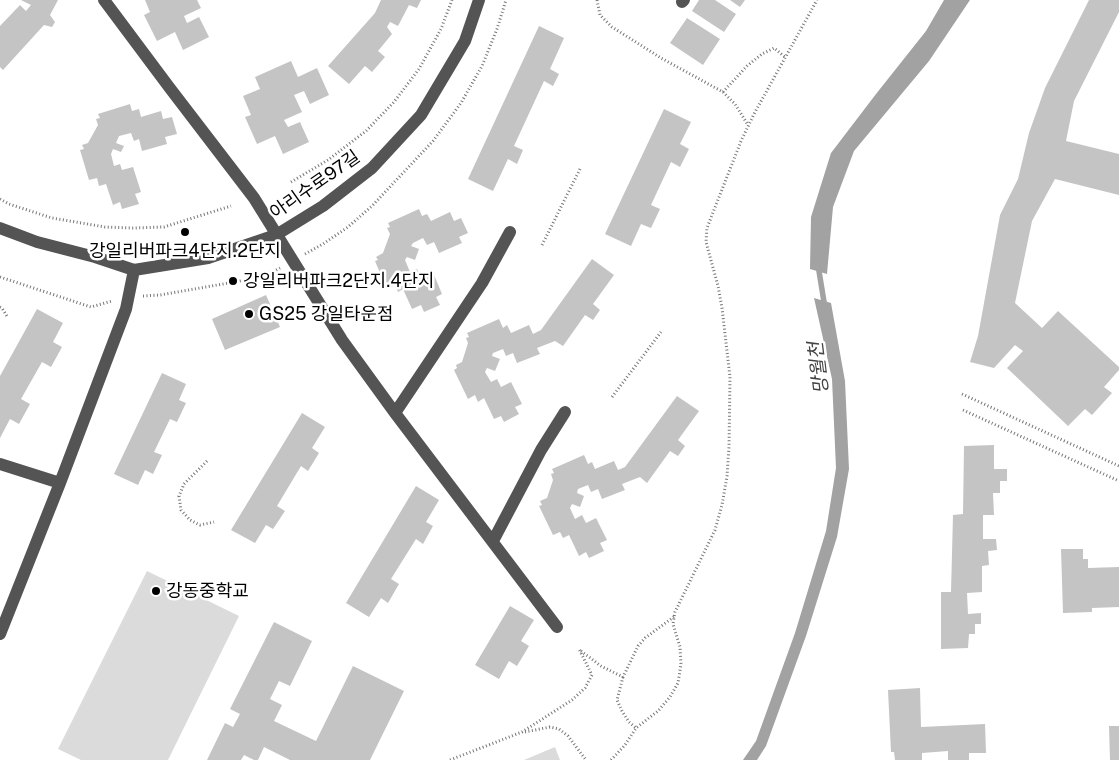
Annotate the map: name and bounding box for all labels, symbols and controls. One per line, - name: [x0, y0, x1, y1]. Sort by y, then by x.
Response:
- street label: 아리수로97길: [266, 146, 364, 224]
- marker: 강일리버파크4단지.2단지: [179, 226, 191, 238]
- place label: 강일리버파크4단지.2단지: [89, 240, 281, 262]
- place label: 강일리버파크2단지.4단지: [243, 270, 435, 292]
- marker: 강일리버파크2단지.4단지: [227, 275, 239, 287]
- place label: GS25 강일타운점: [259, 303, 394, 325]
- marker: GS25 강일타운점: [243, 308, 255, 320]
- water label: 망월천: [804, 341, 834, 395]
- place label: 강동중학교: [166, 580, 249, 602]
- marker: 강동중학교: [150, 585, 162, 597]

